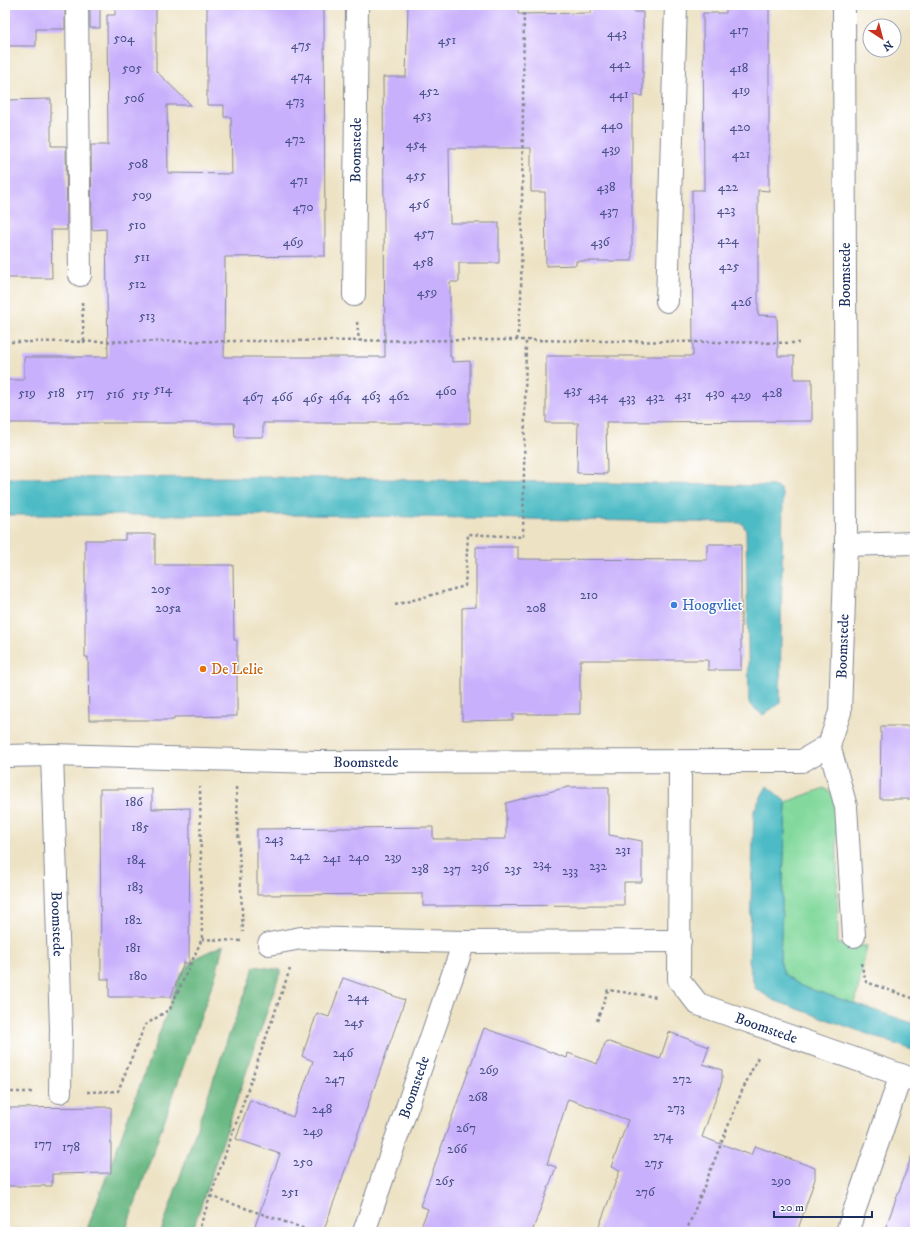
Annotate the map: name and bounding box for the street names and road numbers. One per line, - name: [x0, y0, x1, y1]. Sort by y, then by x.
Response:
- street label: Boomstede: [346, 117, 365, 183]
- street label: Boomstede: [836, 242, 855, 308]
- street label: Boomstede: [832, 613, 853, 679]
- street label: Boomstede: [333, 752, 398, 771]
- street label: Boomstede: [47, 891, 68, 957]
- street label: Boomstede: [732, 1008, 800, 1048]
- street label: Boomstede: [394, 1053, 433, 1121]

